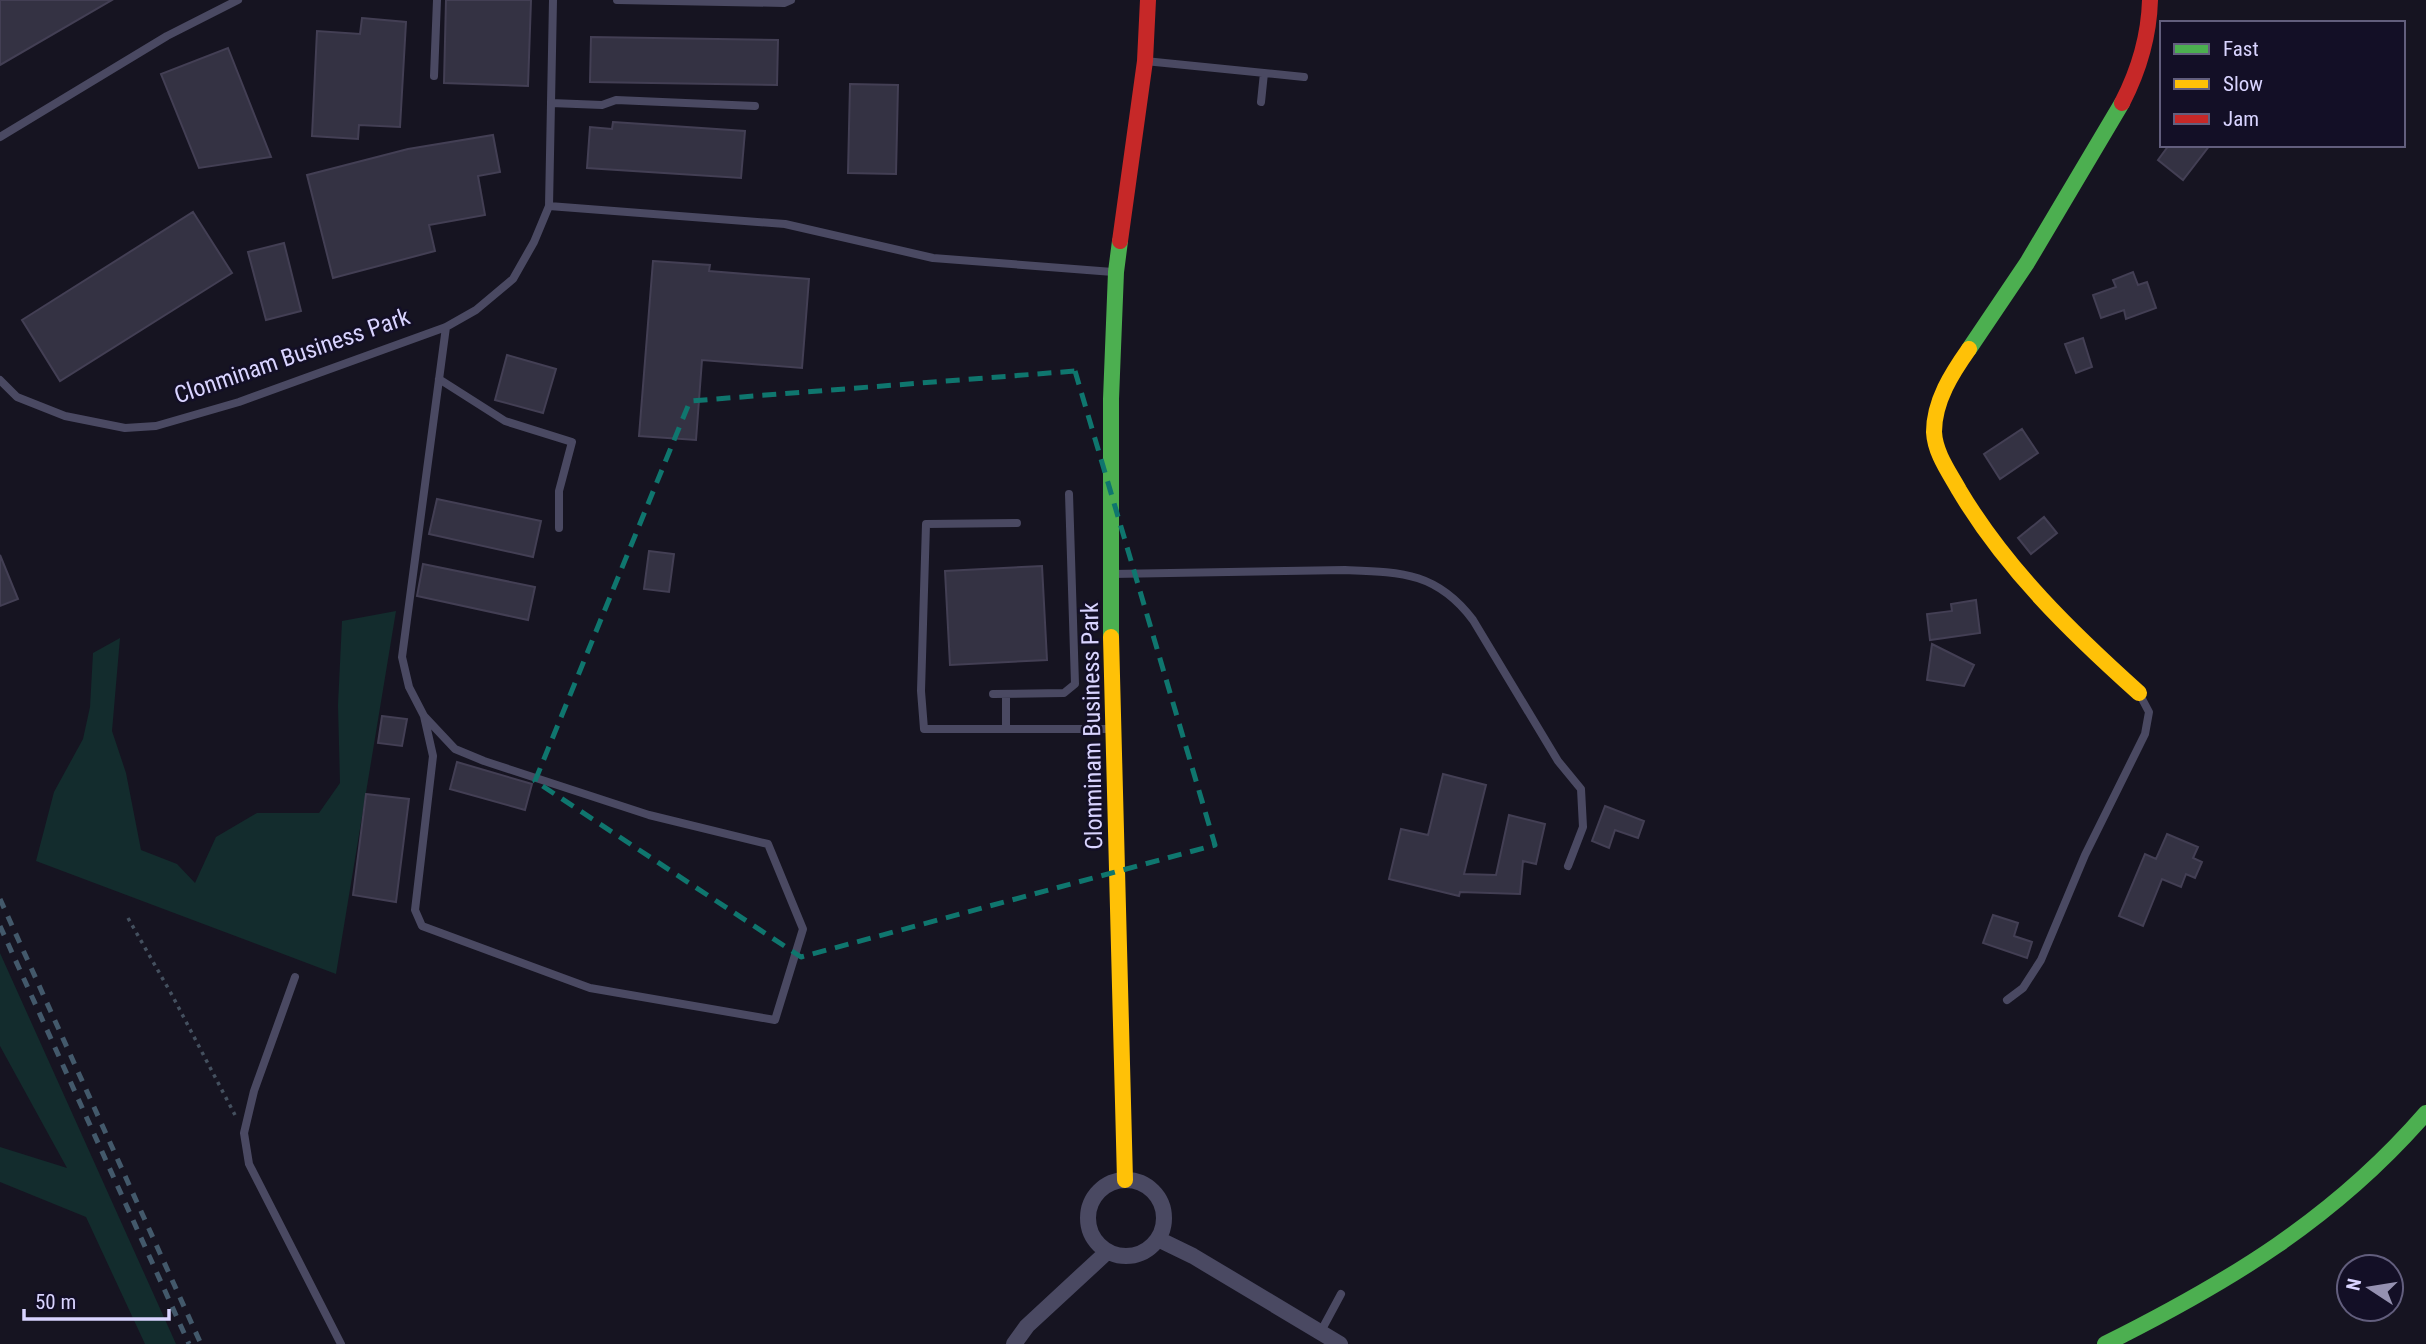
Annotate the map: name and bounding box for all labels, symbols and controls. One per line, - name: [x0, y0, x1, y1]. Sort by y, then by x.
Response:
- legend: [2160, 21, 2405, 147]
- text: Fast: [2223, 37, 2259, 61]
- text: Slow: [2223, 72, 2263, 96]
- text: Jam: [2223, 107, 2259, 131]
- street label: Clonminam Business Park: [171, 302, 414, 409]
- street label: Clonminam Business Park: [1076, 602, 1108, 850]
- north arrow: [2335, 1253, 2405, 1323]
- text: N: [2341, 1276, 2366, 1293]
- scale bar: [24, 1278, 170, 1322]
- text: 50 m: [35, 1290, 76, 1314]

